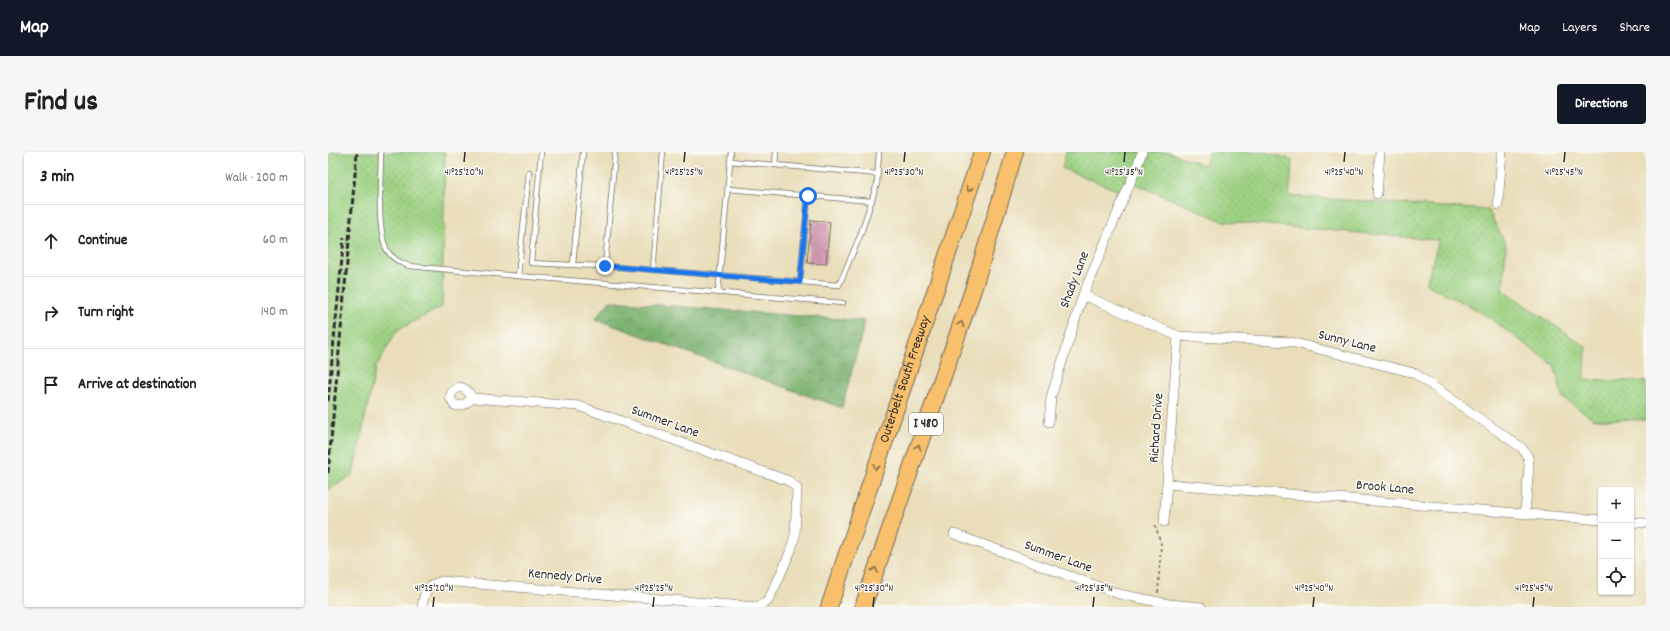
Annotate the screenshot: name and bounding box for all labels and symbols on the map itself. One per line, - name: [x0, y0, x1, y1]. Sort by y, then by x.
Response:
- text: 41°25'20"N: [445, 166, 483, 180]
- text: 41°25'25"N: [665, 166, 703, 180]
- text: 41°25'30"N: [885, 166, 924, 180]
- text: 41°25'35"N: [1105, 166, 1143, 180]
- text: 41°25'40"N: [1325, 166, 1363, 180]
- text: 41°25'45"N: [1545, 166, 1583, 180]
- one-way arrow: [965, 185, 974, 192]
- route start: [799, 187, 817, 205]
- street label: Shady Lane: [1055, 249, 1095, 311]
- route end: [596, 257, 614, 275]
- street label: Outerbelt South Freeway: [875, 313, 936, 446]
- one-way arrow: [956, 321, 964, 328]
- street label: Sunny Lane: [1316, 325, 1378, 359]
- street label: Richard Drive: [1145, 392, 1169, 464]
- street label: Summer Lane: [628, 400, 702, 444]
- road number: I 480: [909, 413, 943, 435]
- one-way arrow: [913, 444, 921, 451]
- one-way arrow: [872, 464, 881, 471]
- street label: Brook Lane: [1355, 476, 1415, 500]
- street label: Summer Lane: [1021, 535, 1095, 579]
- street label: Kennedy Drive: [527, 564, 603, 590]
- one-way arrow: [871, 567, 879, 574]
- text: 41°25'20"N: [415, 582, 453, 596]
- text: 41°25'25"N: [635, 582, 673, 596]
- text: 41°25'30"N: [855, 582, 894, 596]
- text: 41°25'35"N: [1075, 582, 1113, 596]
- text: 41°25'40"N: [1295, 582, 1333, 596]
- text: 41°25'45"N: [1515, 582, 1553, 596]

